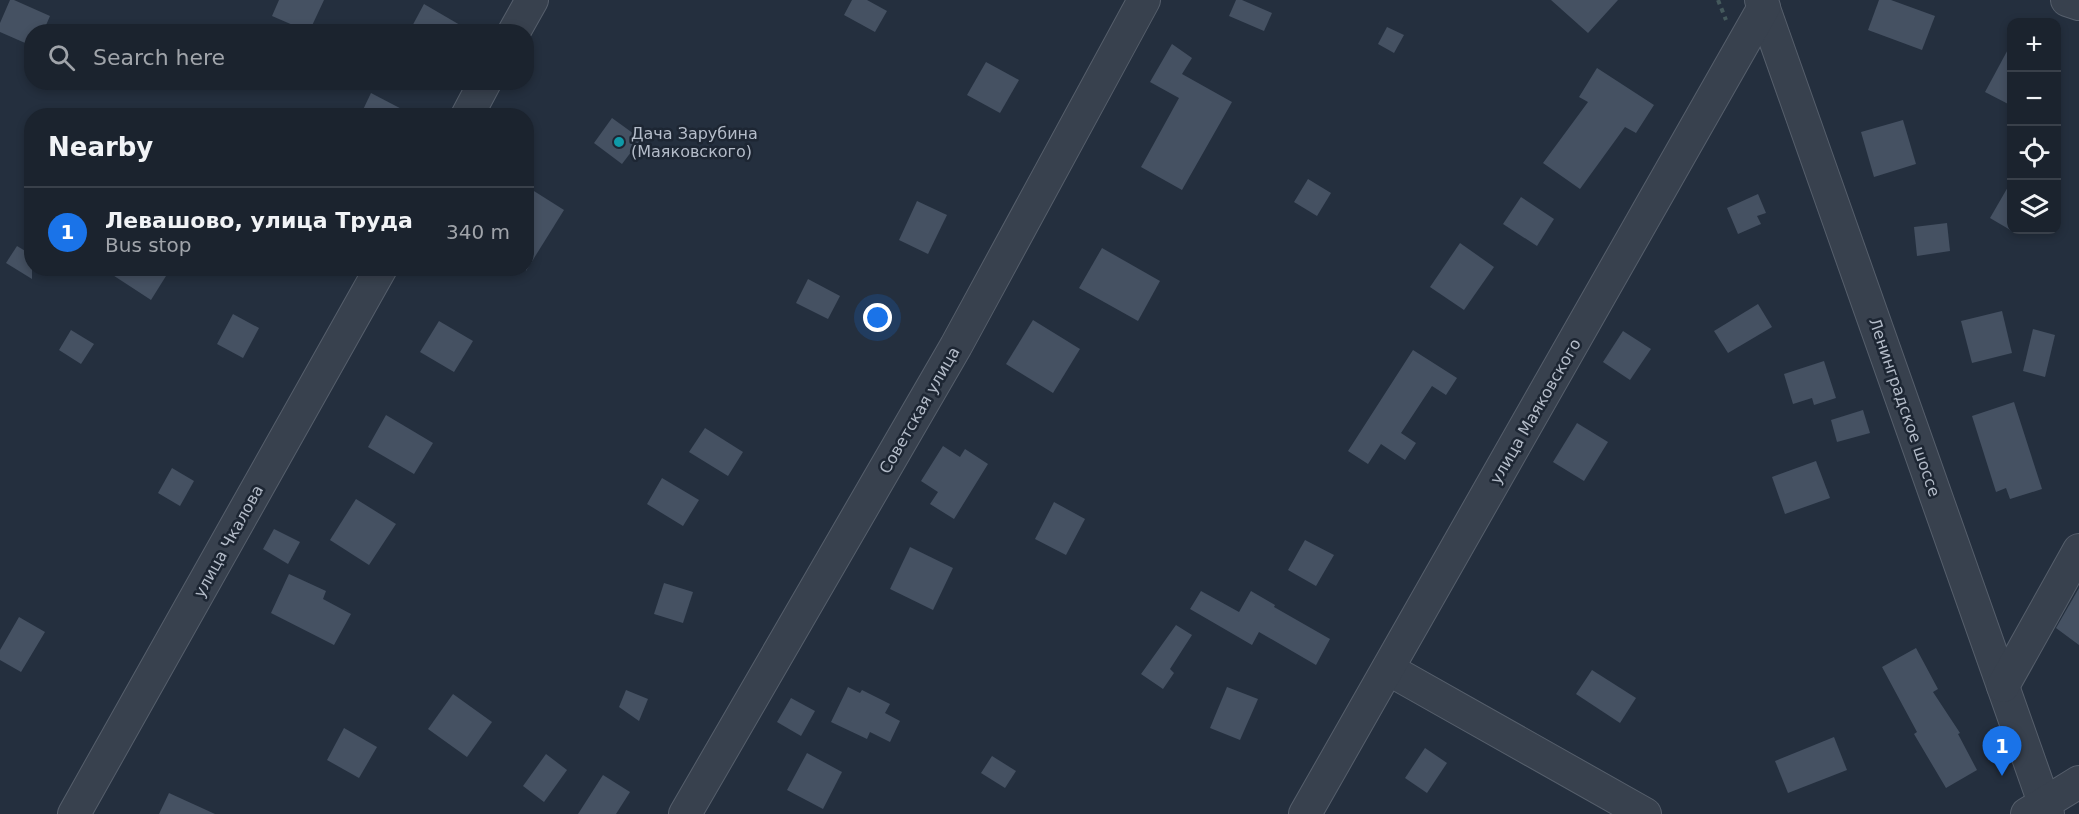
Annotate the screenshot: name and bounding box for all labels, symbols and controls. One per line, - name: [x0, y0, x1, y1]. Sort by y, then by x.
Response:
- map controls: [2007, 18, 2061, 234]
- button: +: [2007, 18, 2061, 72]
- search box: [24, 24, 534, 90]
- icon: search: [45, 41, 78, 74]
- text: Search here: [93, 45, 225, 70]
- button: −: [2007, 72, 2061, 126]
- place label: Дача Зарубина (Маяковского): [631, 124, 758, 161]
- button: locate: [2007, 126, 2061, 180]
- text: Nearby: [48, 132, 153, 162]
- marker: Дача Зарубина (Маяковского): [612, 135, 626, 149]
- button: layers: [2007, 180, 2061, 234]
- text: Левашово, улица Труда: [105, 208, 413, 233]
- text: 1: [61, 220, 74, 244]
- text: 340 m: [446, 220, 510, 244]
- text: Bus stop: [105, 233, 191, 257]
- your location: [863, 303, 892, 332]
- street label: Ленинградское шоссе: [1865, 315, 1944, 499]
- street label: улица Маяковского: [1486, 335, 1585, 487]
- street label: Советская улица: [875, 343, 963, 477]
- street label: улица Чкалова: [190, 482, 267, 601]
- pin: 1: [1982, 726, 2022, 776]

